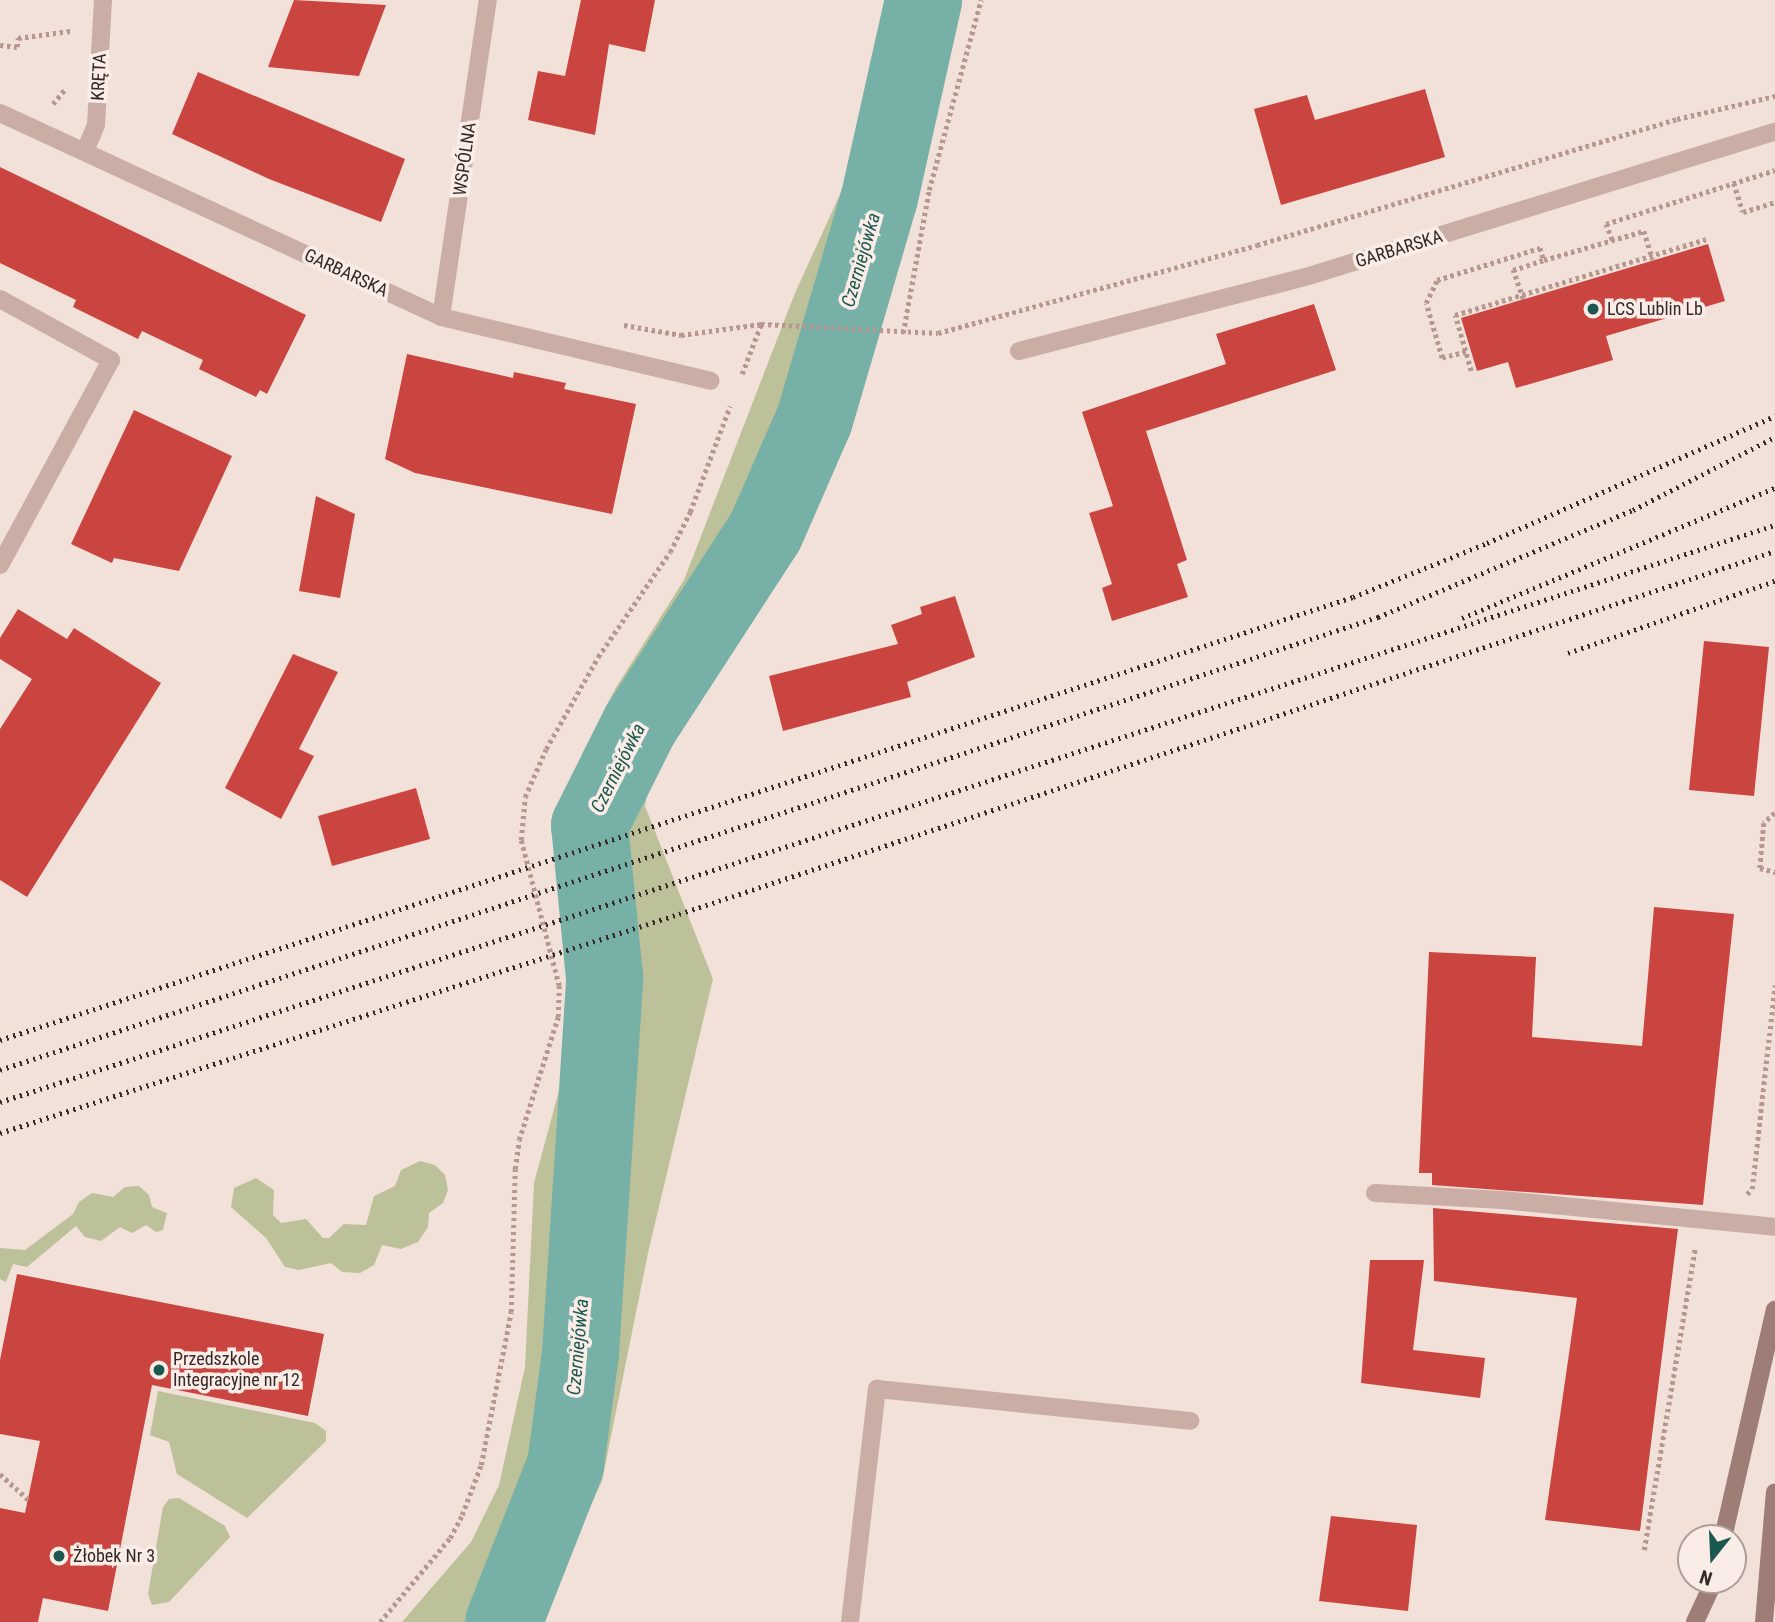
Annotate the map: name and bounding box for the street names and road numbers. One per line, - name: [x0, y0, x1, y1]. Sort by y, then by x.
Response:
- street label: KRĘTA: [87, 53, 111, 101]
- street label: WSPÓLNA: [449, 121, 481, 197]
- street label: GARBARSKA: [1353, 226, 1445, 272]
- street label: GARBARSKA: [301, 244, 391, 302]

